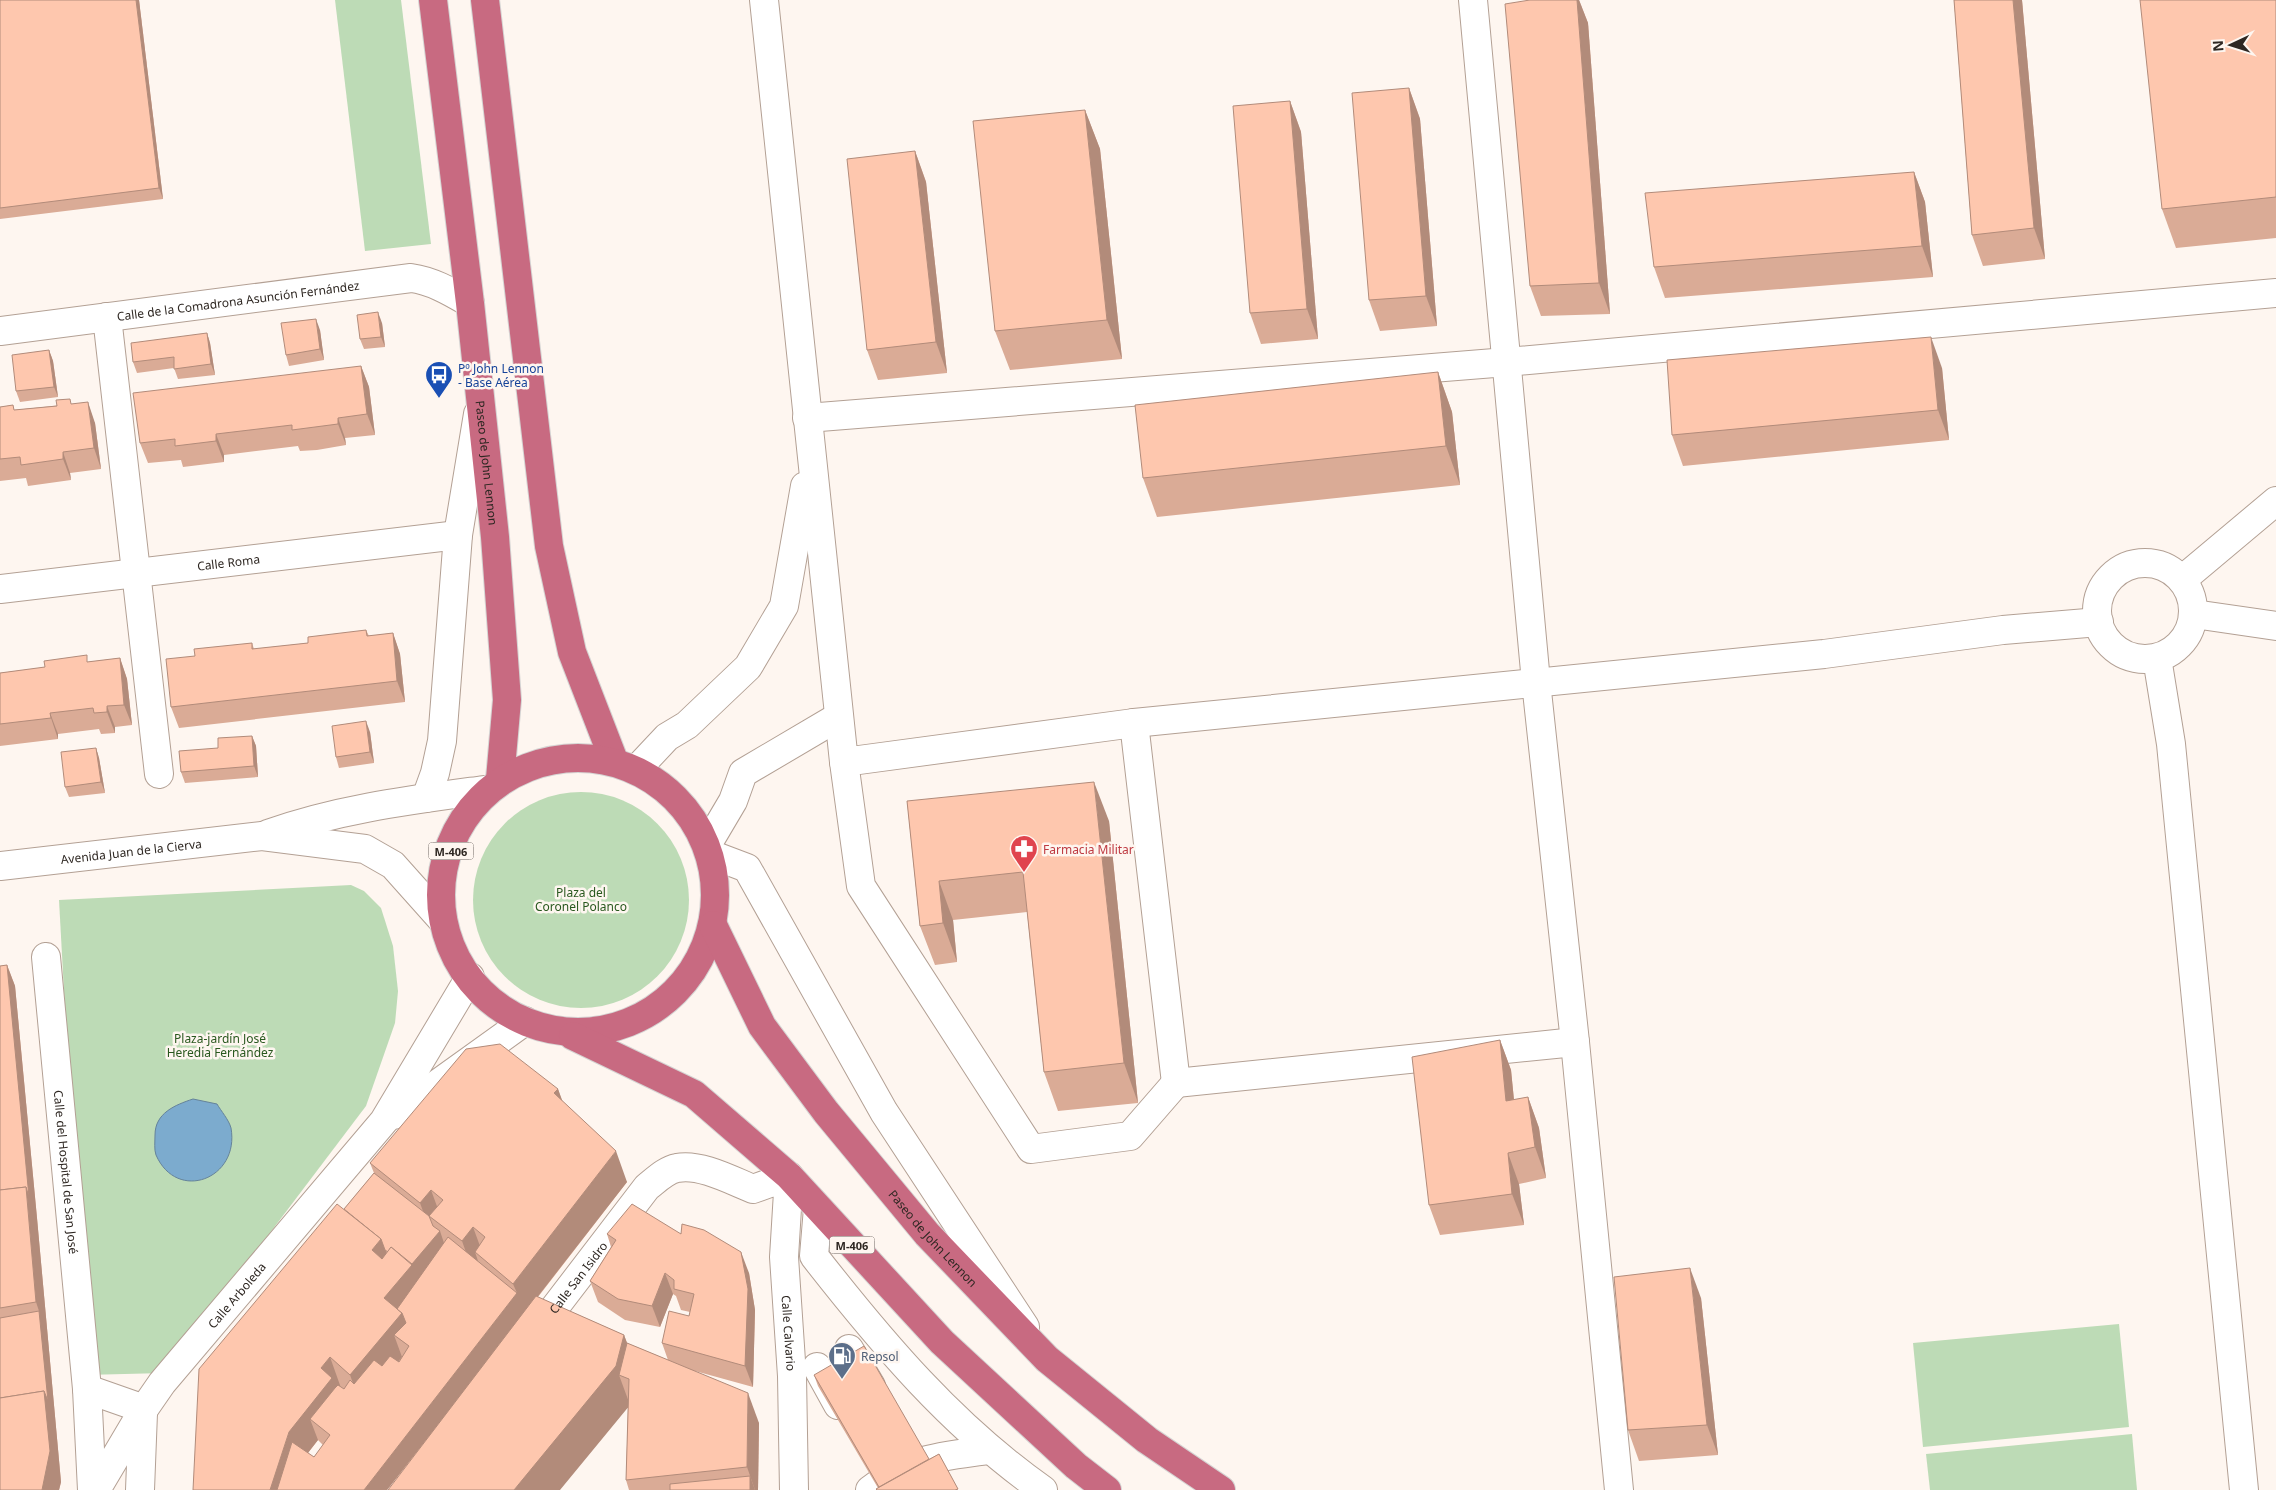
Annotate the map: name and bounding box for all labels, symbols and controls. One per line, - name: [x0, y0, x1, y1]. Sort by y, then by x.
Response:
- north arrow: [2206, 20, 2256, 70]
- text: N: [2208, 40, 2227, 52]
- street label: Calle de la Comadrona Asunción Fernández: [116, 276, 361, 324]
- bus stop icon: Pº John Lennon - Base Aérea: [424, 360, 454, 399]
- place label: Pº John Lennon - Base Aérea: [458, 360, 544, 391]
- street label: Paseo de John Lennon: [472, 400, 502, 526]
- street label: Calle Roma: [196, 550, 261, 574]
- street label: Avenida Juan de la Cierva: [60, 834, 203, 867]
- pharmacy icon: Farmacia Militar: [1009, 834, 1039, 873]
- place label: Farmacia Militar: [1043, 841, 1134, 858]
- road number: M-406: [428, 842, 474, 859]
- park label: Plaza del Coronel Polanco: [535, 884, 627, 915]
- park label: Plaza-jardín José Heredia Fernández: [167, 1030, 274, 1061]
- street label: Calle del Hospital de San José: [50, 1089, 83, 1255]
- street label: Paseo de John Lennon: [885, 1186, 981, 1290]
- road number: M-406: [830, 1236, 874, 1254]
- street label: Calle San Isidro: [545, 1238, 611, 1317]
- street label: Calle Arboleda: [204, 1258, 269, 1332]
- street label: Calle Calvario: [778, 1294, 800, 1372]
- fuel station icon: Repsol: [827, 1341, 857, 1380]
- place label: Repsol: [861, 1348, 899, 1365]

